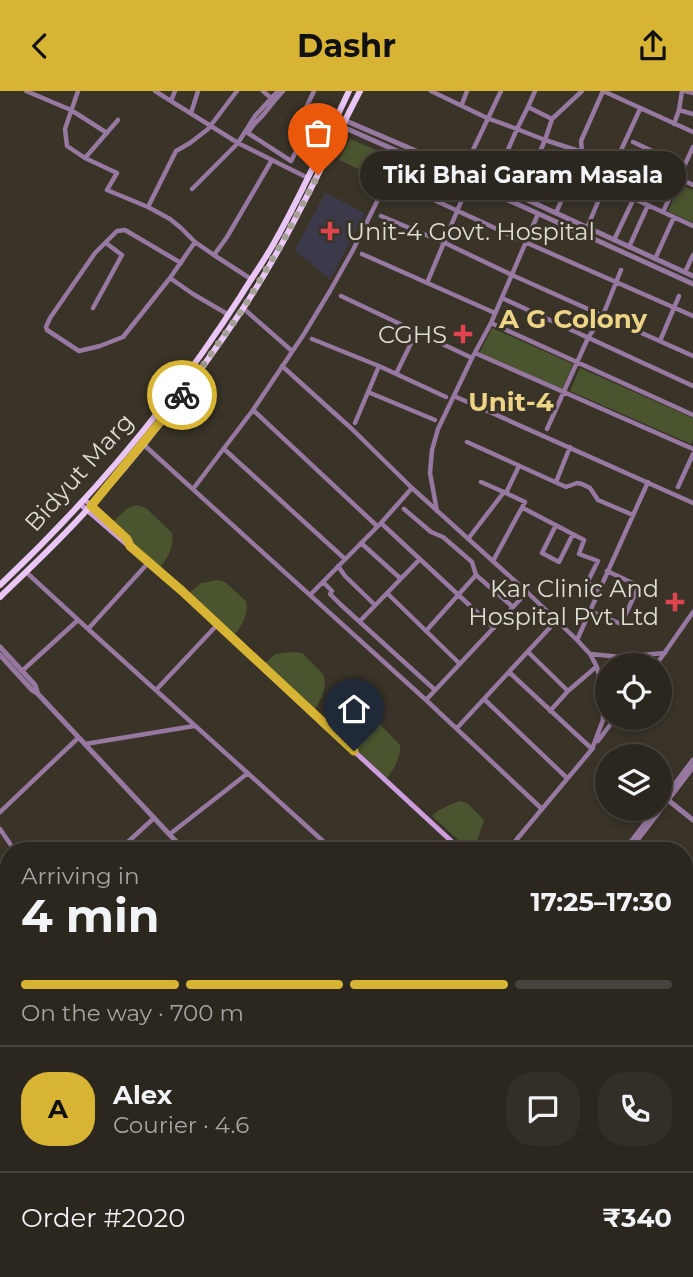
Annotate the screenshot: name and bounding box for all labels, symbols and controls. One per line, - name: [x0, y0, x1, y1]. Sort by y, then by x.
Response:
- text: Dashr: [297, 26, 396, 65]
- icon: back: [21, 27, 59, 65]
- icon: share: [634, 27, 672, 65]
- pin: [288, 103, 348, 175]
- icon: bag: [299, 114, 337, 152]
- callout: Tiki Bhai Garam Masala: [360, 151, 686, 199]
- text: Tiki Bhai Garam Masala: [383, 161, 663, 189]
- place label: Unit-4 Govt. Hospital: [346, 217, 595, 246]
- marker: Unit-4 Govt. Hospital: [320, 221, 340, 241]
- district label: A G Colony: [498, 303, 648, 335]
- place label: CGHS: [378, 320, 447, 349]
- marker: CGHS: [453, 324, 473, 344]
- courier: [147, 360, 217, 430]
- icon: bike: [163, 376, 201, 414]
- district label: Unit-4: [468, 386, 554, 418]
- street label: Bidyut Marg: [18, 407, 140, 537]
- place label: Kar Clinic And Hospital Pvt Ltd: [468, 574, 659, 631]
- marker: Kar Clinic And Hospital Pvt Ltd: [665, 592, 685, 612]
- map controls: [595, 653, 672, 821]
- button: locate: [595, 653, 672, 730]
- pin: [324, 679, 384, 751]
- icon: home: [335, 690, 373, 728]
- button: layers: [595, 744, 672, 821]
- text: Arriving in: [21, 862, 140, 890]
- text: 17:25–17:30: [530, 886, 672, 918]
- text: 4 min: [21, 887, 160, 944]
- text: On the way · 700 m: [21, 999, 244, 1027]
- button: chat: [506, 1072, 580, 1146]
- button: phone: [598, 1072, 672, 1146]
- text: Alex: [113, 1079, 172, 1111]
- text: A: [48, 1093, 68, 1125]
- text: Courier · 4.6: [113, 1111, 249, 1139]
- text: Order #2020: [21, 1202, 185, 1234]
- text: ₹340: [602, 1202, 672, 1234]

